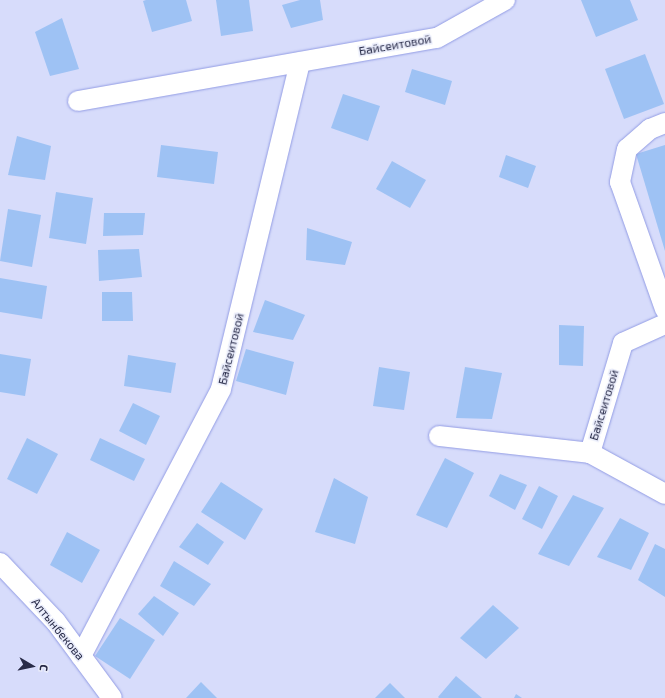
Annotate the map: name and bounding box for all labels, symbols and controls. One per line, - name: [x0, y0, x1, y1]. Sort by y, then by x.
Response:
- street label: Байсеитовой: [358, 32, 432, 58]
- street label: Байсеитовой: [215, 312, 247, 386]
- street label: Байсеитовой: [586, 368, 622, 442]
- street label: Алтынбекова: [29, 595, 87, 663]
- north arrow: [12, 646, 52, 686]
- text: С: [37, 664, 51, 672]

